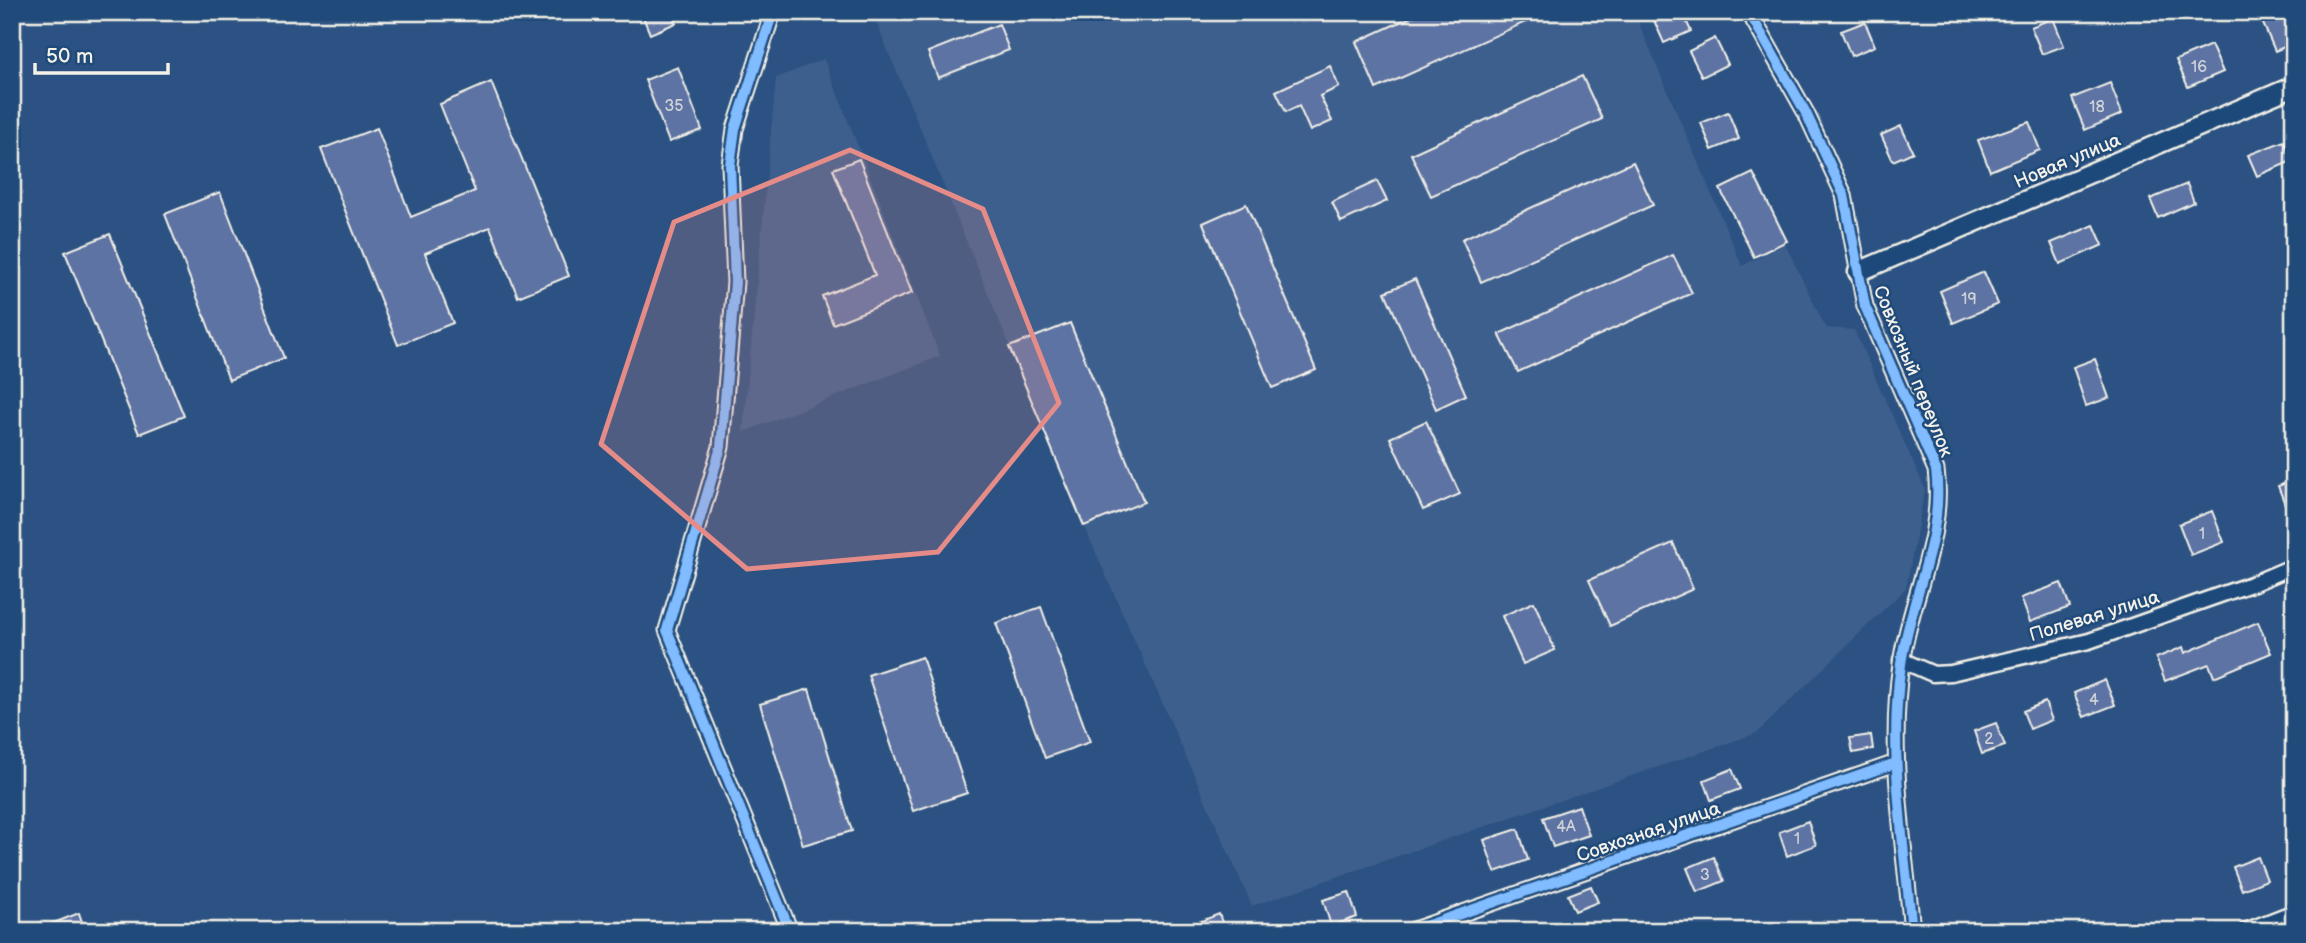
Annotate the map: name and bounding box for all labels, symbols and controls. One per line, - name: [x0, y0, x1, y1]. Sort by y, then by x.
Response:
- scale bar: [35, 32, 168, 76]
- text: 50 m: [46, 44, 93, 69]
- house number: 16: [2191, 58, 2207, 77]
- house number: 35: [664, 97, 684, 116]
- house number: 18: [2089, 98, 2105, 117]
- street label: Новая улица: [2011, 129, 2124, 194]
- street label: Совхозный переулок: [1868, 282, 1958, 461]
- house number: 19: [1961, 290, 1977, 309]
- house number: 1: [2199, 525, 2205, 544]
- street label: Полевая улица: [2027, 586, 2162, 647]
- house number: 4: [2089, 691, 2099, 710]
- house number: 2: [1984, 730, 1994, 749]
- street label: Совхозная улица: [1574, 797, 1723, 868]
- house number: 4А: [1556, 818, 1576, 837]
- house number: 1: [1794, 830, 1800, 849]
- house number: 3: [1700, 866, 1710, 885]

